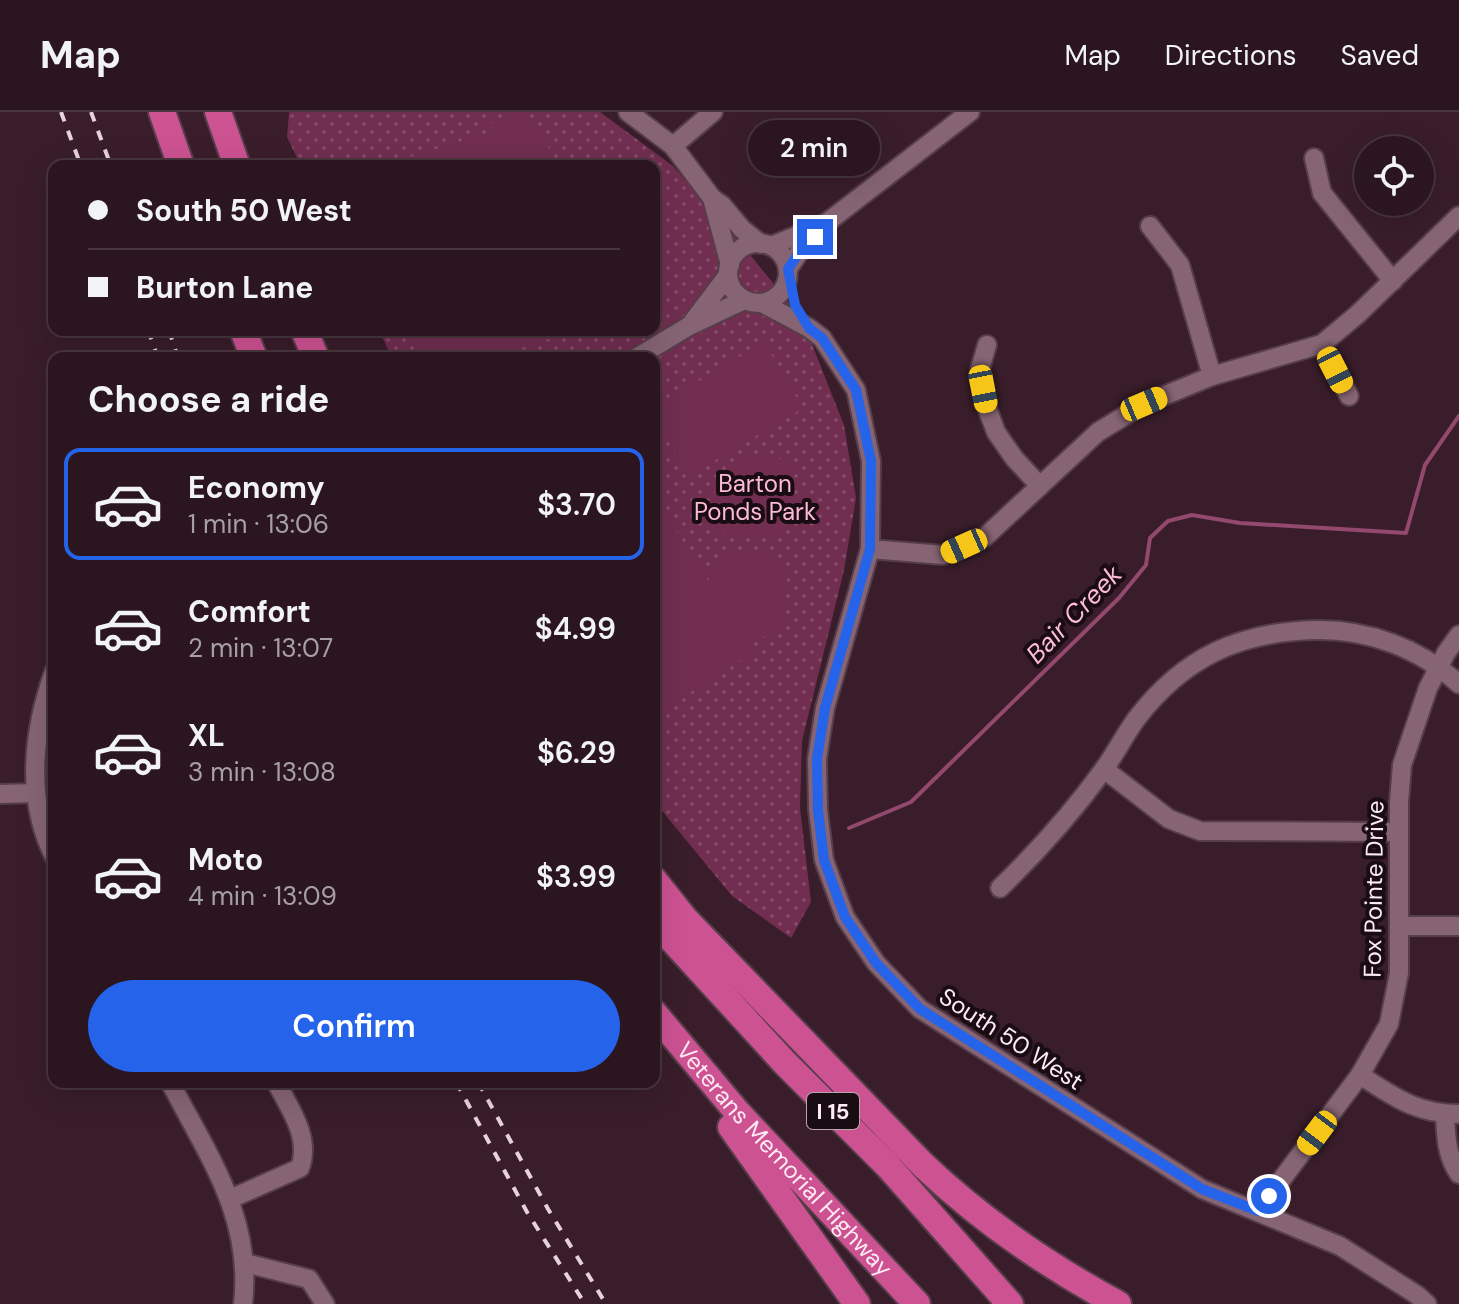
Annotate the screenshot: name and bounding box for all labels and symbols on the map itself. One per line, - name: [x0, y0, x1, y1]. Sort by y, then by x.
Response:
- callout: 2 min: [749, 121, 881, 177]
- route end: [797, 219, 833, 255]
- car: [1313, 343, 1357, 397]
- car: [967, 363, 999, 415]
- car: [1117, 384, 1171, 424]
- park label: Barton Ponds Park: [694, 468, 816, 527]
- car: [937, 525, 991, 567]
- water label: Bair Creek: [1019, 557, 1130, 670]
- street label: Fox Pointe Drive: [1356, 800, 1391, 978]
- street label: South 50 West: [933, 981, 1089, 1097]
- street label: Veterans Memorial Highway: [670, 1035, 899, 1283]
- road number: I 15: [807, 1093, 859, 1129]
- car: [1293, 1107, 1341, 1159]
- route start: [1251, 1178, 1287, 1214]

